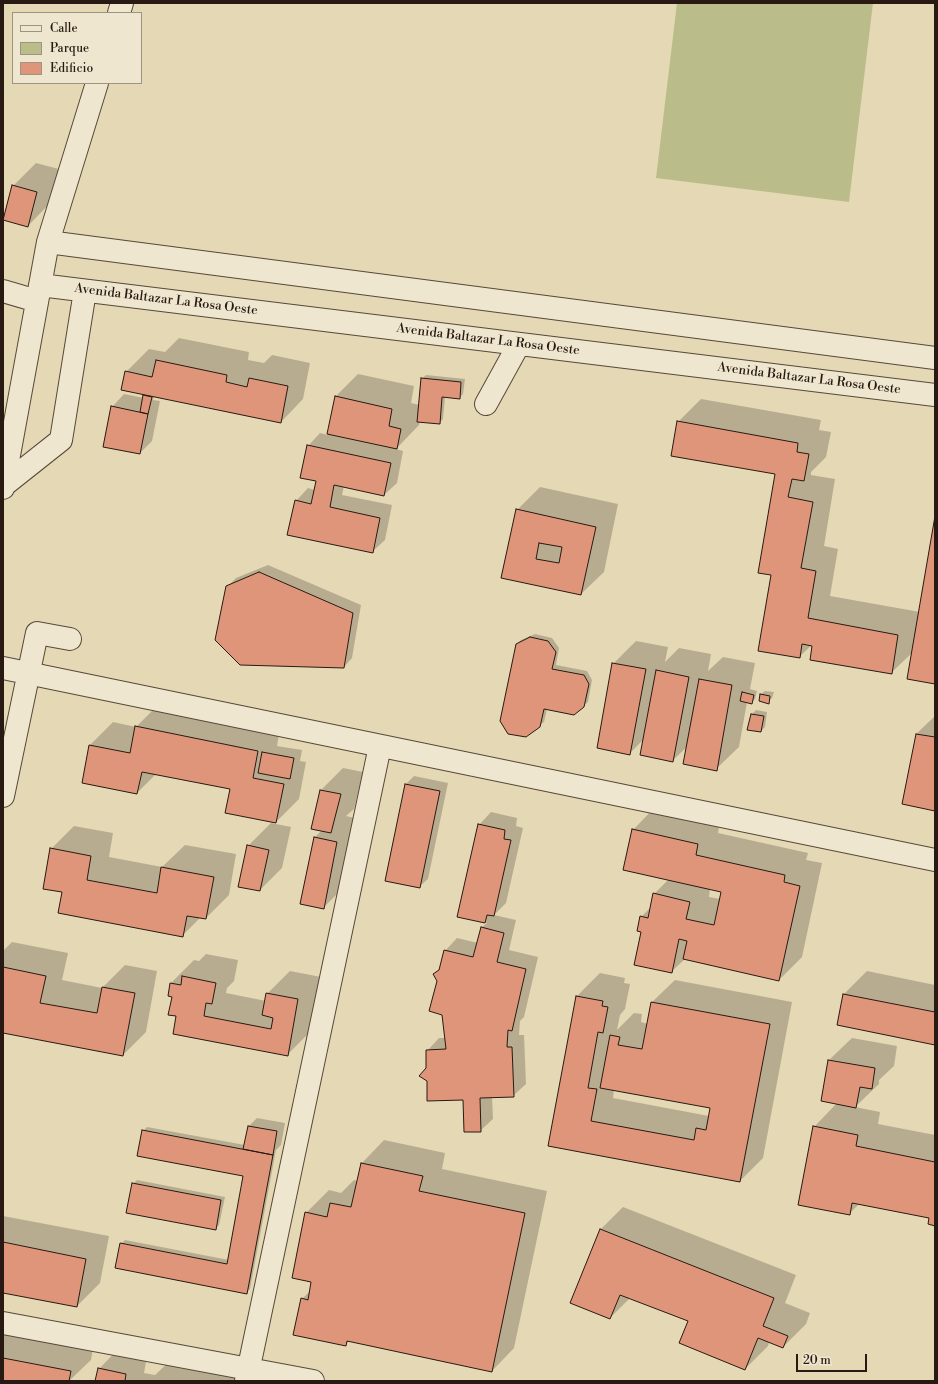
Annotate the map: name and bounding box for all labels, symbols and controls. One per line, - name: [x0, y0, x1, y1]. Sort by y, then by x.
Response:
- legend: [12, 12, 142, 84]
- text: Calle: [50, 21, 77, 36]
- text: Parque: [50, 41, 89, 56]
- text: Edificio: [50, 61, 93, 76]
- street label: Avenida Baltazar La Rosa Oeste: [74, 281, 258, 319]
- street label: Avenida Baltazar La Rosa Oeste: [396, 321, 580, 359]
- street label: Avenida Baltazar La Rosa Oeste: [717, 360, 901, 398]
- scale bar: [798, 1346, 869, 1372]
- text: 20 m: [803, 1353, 831, 1368]

